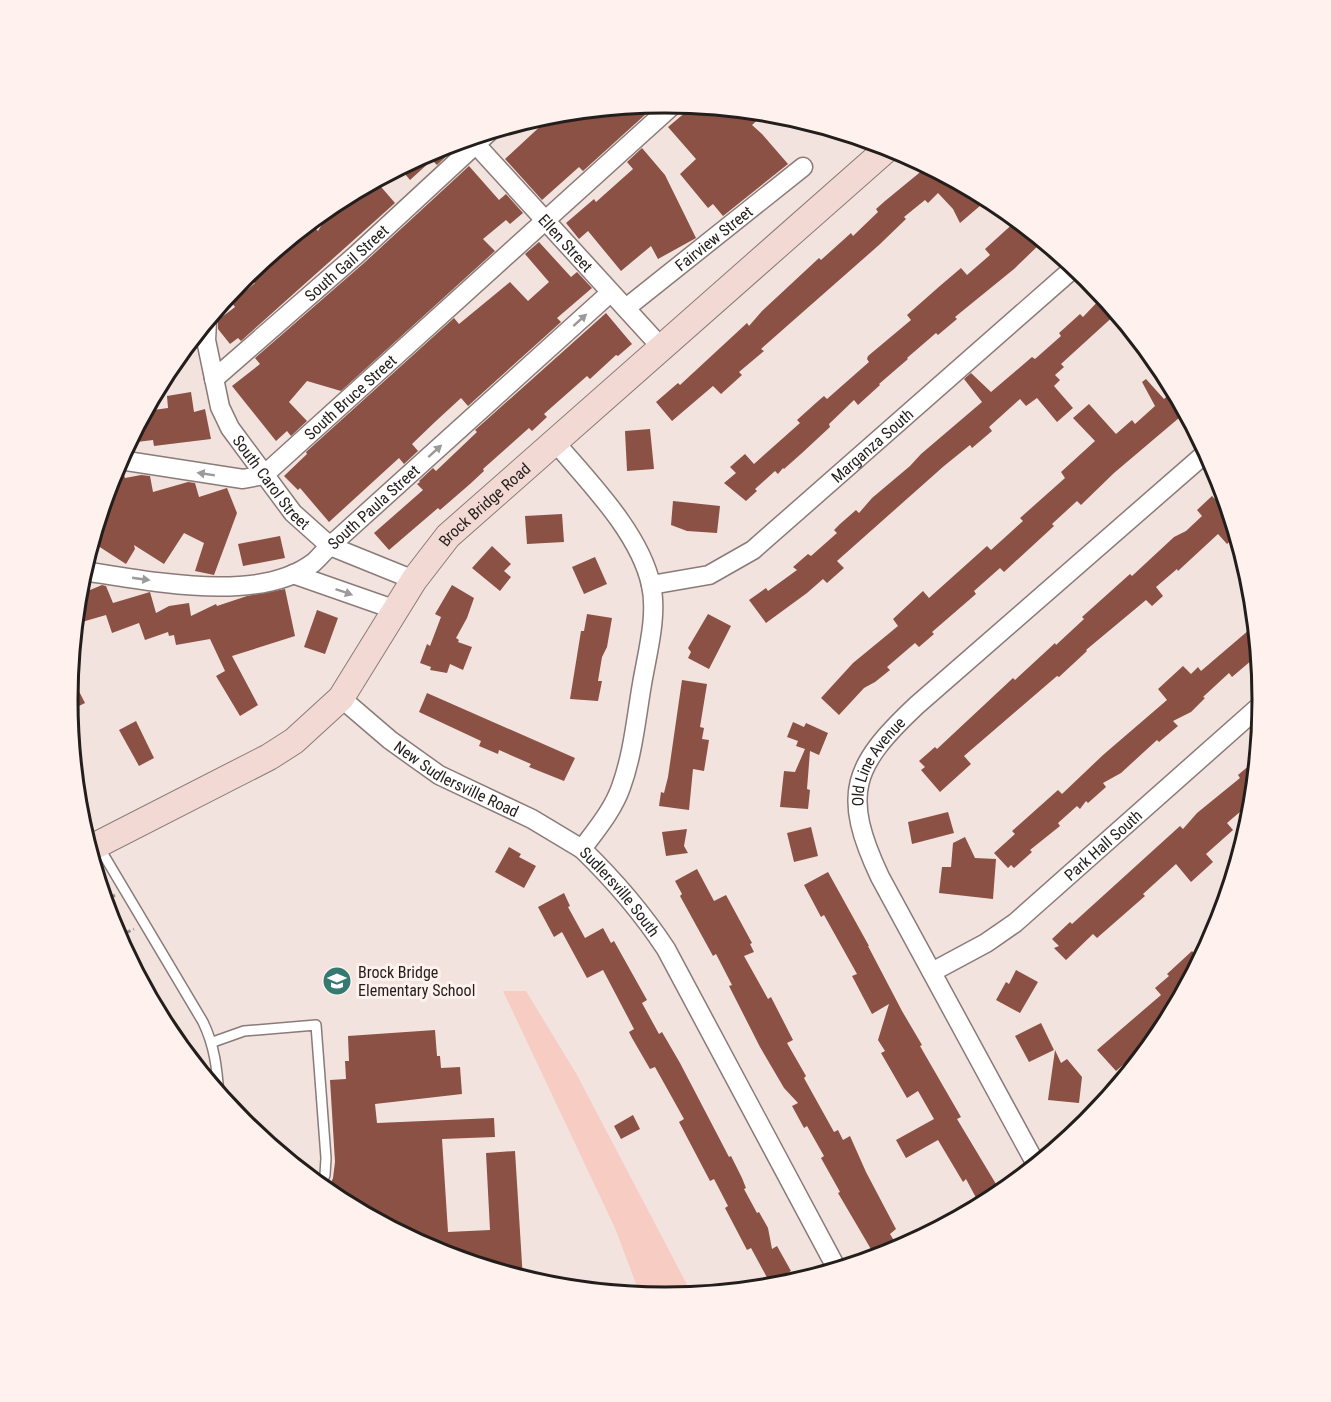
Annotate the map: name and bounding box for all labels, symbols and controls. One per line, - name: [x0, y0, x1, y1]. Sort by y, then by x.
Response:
- street label: Fairview Street: [671, 202, 757, 275]
- street label: Ellen Street: [534, 210, 597, 276]
- street label: South Gail Street: [301, 221, 393, 306]
- one-way arrow: [572, 314, 587, 327]
- street label: South Bruce Street: [300, 351, 401, 444]
- street label: Marganza South: [828, 405, 917, 487]
- street label: South Carol Street: [229, 431, 314, 534]
- one-way arrow: [428, 444, 442, 458]
- street label: Brock Bridge Road: [435, 459, 534, 550]
- street label: South Paula Street: [324, 461, 424, 553]
- one-way arrow: [196, 469, 215, 478]
- one-way arrow: [132, 575, 151, 584]
- one-way arrow: [335, 588, 353, 598]
- street label: Old Line Avenue: [848, 713, 909, 806]
- street label: New Sudlersville Road: [390, 737, 522, 821]
- street label: Park Hall South: [1060, 806, 1146, 885]
- street label: Sudlersville South: [576, 843, 664, 940]
- place label: Brock Bridge Elementary School: [358, 963, 475, 1000]
- school or university icon: Brock Bridge Elementary School: [321, 965, 353, 997]

